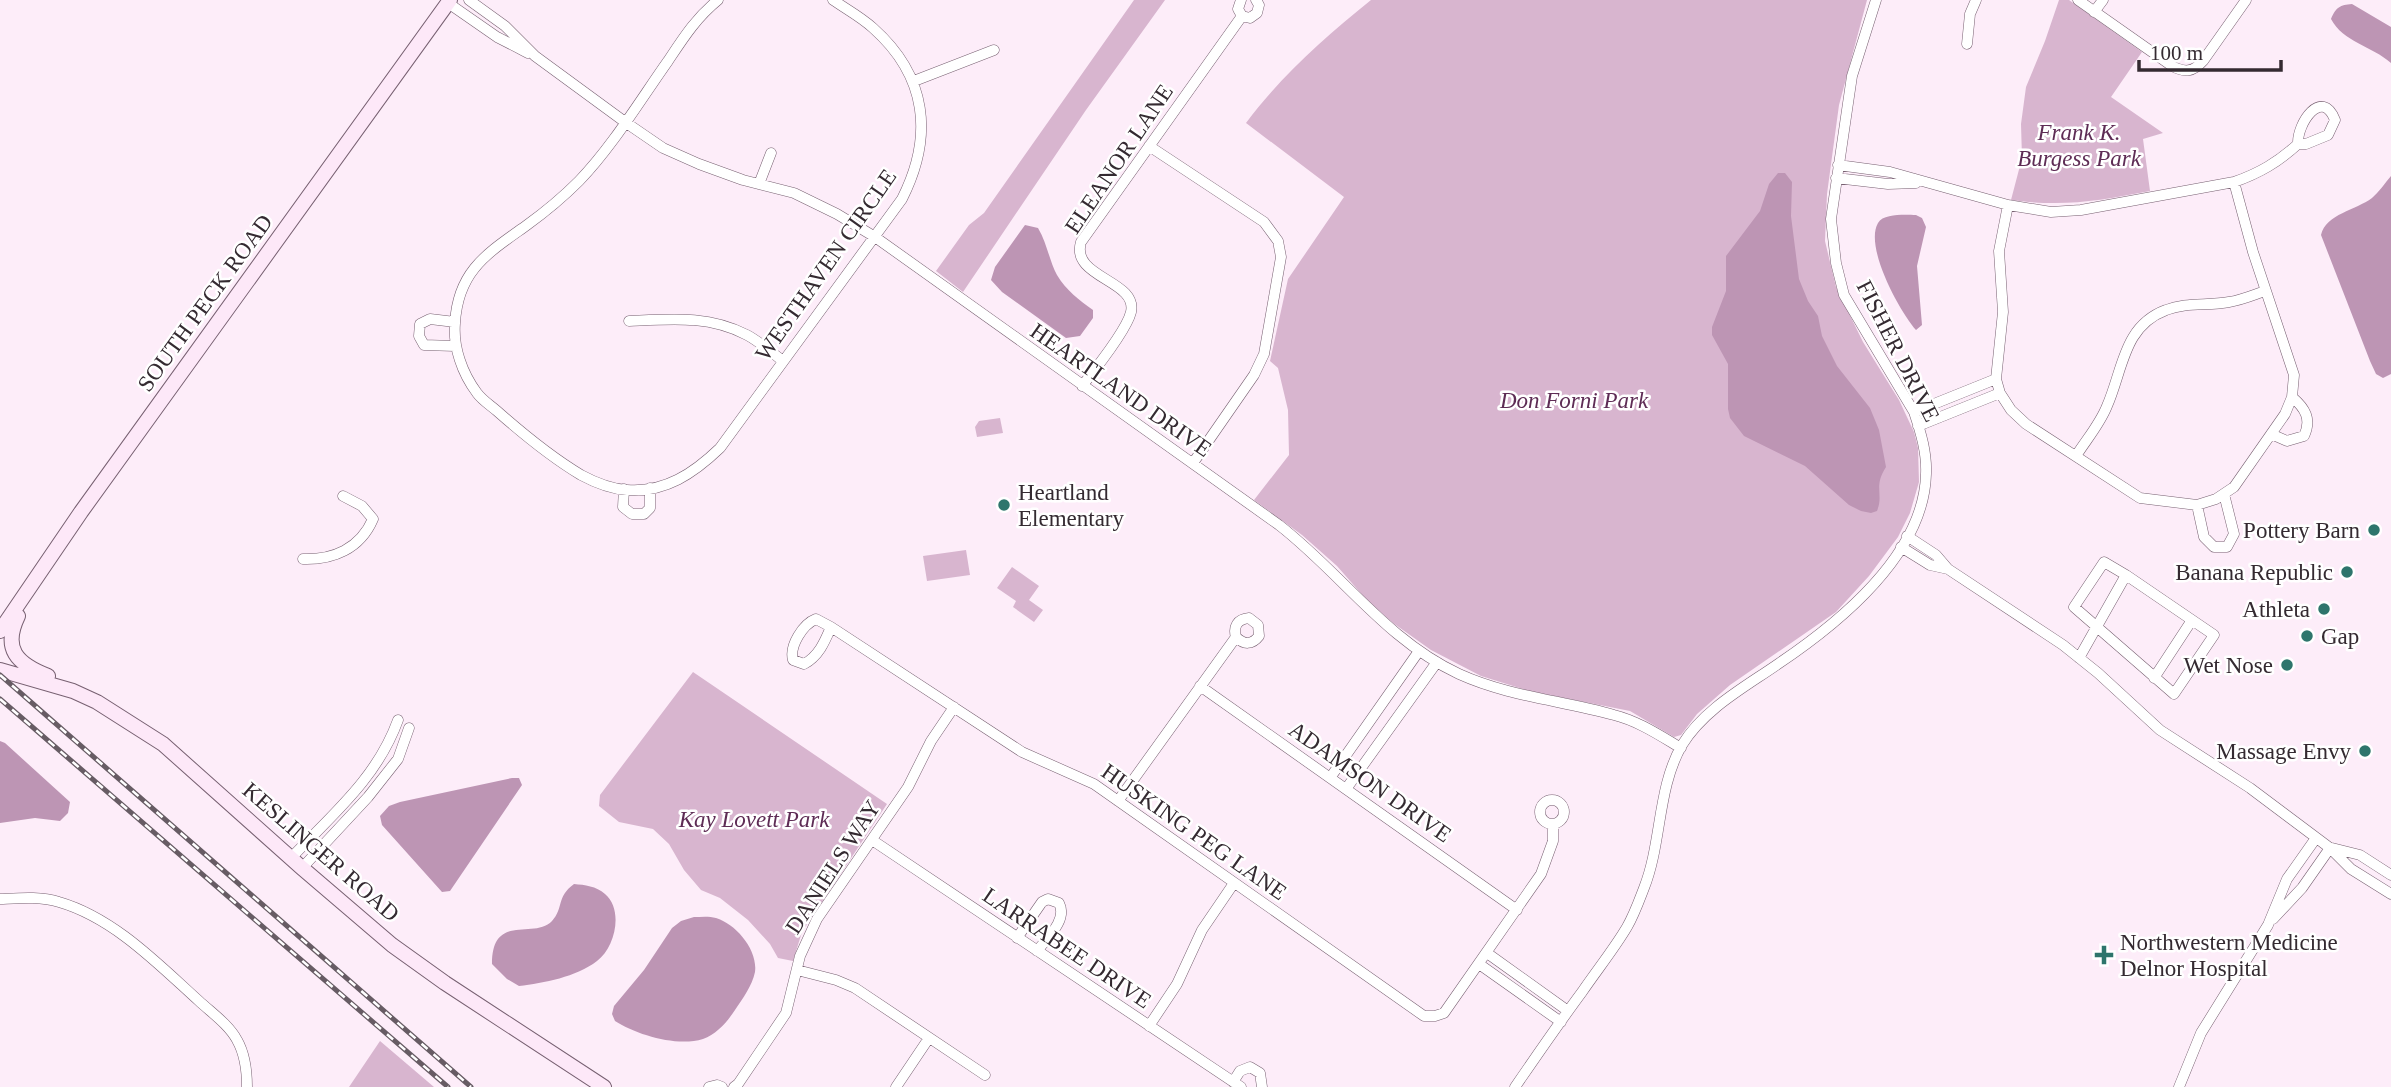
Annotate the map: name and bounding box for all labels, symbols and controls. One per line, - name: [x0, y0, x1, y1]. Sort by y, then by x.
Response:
- scale bar: [2139, 28, 2281, 72]
- text: 100 m: [2150, 41, 2203, 65]
- street label: ELEANOR LANE: [1060, 80, 1178, 238]
- park label: Frank K. Burgess Park: [2017, 120, 2142, 171]
- street label: WESTHAVEN CIRCLE: [750, 165, 902, 365]
- street label: SOUTH PECK ROAD: [133, 210, 277, 396]
- street label: FISHER DRIVE: [1852, 276, 1944, 426]
- street label: HEARTLAND DRIVE: [1026, 318, 1216, 462]
- park label: Don Forni Park: [1499, 388, 1649, 413]
- place label: Heartland Elementary: [1018, 480, 1125, 531]
- marker: Heartland Elementary: [996, 497, 1012, 513]
- place label: Pottery Barn: [2243, 518, 2360, 543]
- marker: Pottery Barn: [2366, 522, 2382, 538]
- place label: Banana Republic: [2175, 560, 2333, 585]
- marker: Banana Republic: [2339, 564, 2355, 580]
- place label: Athleta: [2242, 597, 2310, 622]
- marker: Athleta: [2316, 601, 2332, 617]
- place label: Gap: [2321, 624, 2359, 649]
- marker: Gap: [2299, 628, 2315, 644]
- place label: Wet Nose: [2184, 653, 2273, 678]
- marker: Wet Nose: [2279, 657, 2295, 673]
- street label: ADAMSON DRIVE: [1284, 717, 1456, 847]
- place label: Massage Envy: [2216, 739, 2351, 764]
- marker: Massage Envy: [2357, 743, 2373, 759]
- street label: HUSKING PEG LANE: [1097, 759, 1291, 905]
- street label: KESLINGER ROAD: [238, 777, 404, 927]
- street label: DANIELS WAY: [781, 795, 886, 938]
- park label: Kay Lovett Park: [678, 807, 830, 832]
- street label: LARRABEE DRIVE: [978, 882, 1156, 1014]
- place label: Northwestern Medicine Delnor Hospital: [2120, 930, 2338, 981]
- marker: Northwestern Medicine Delnor Hospital: [2094, 945, 2114, 965]

